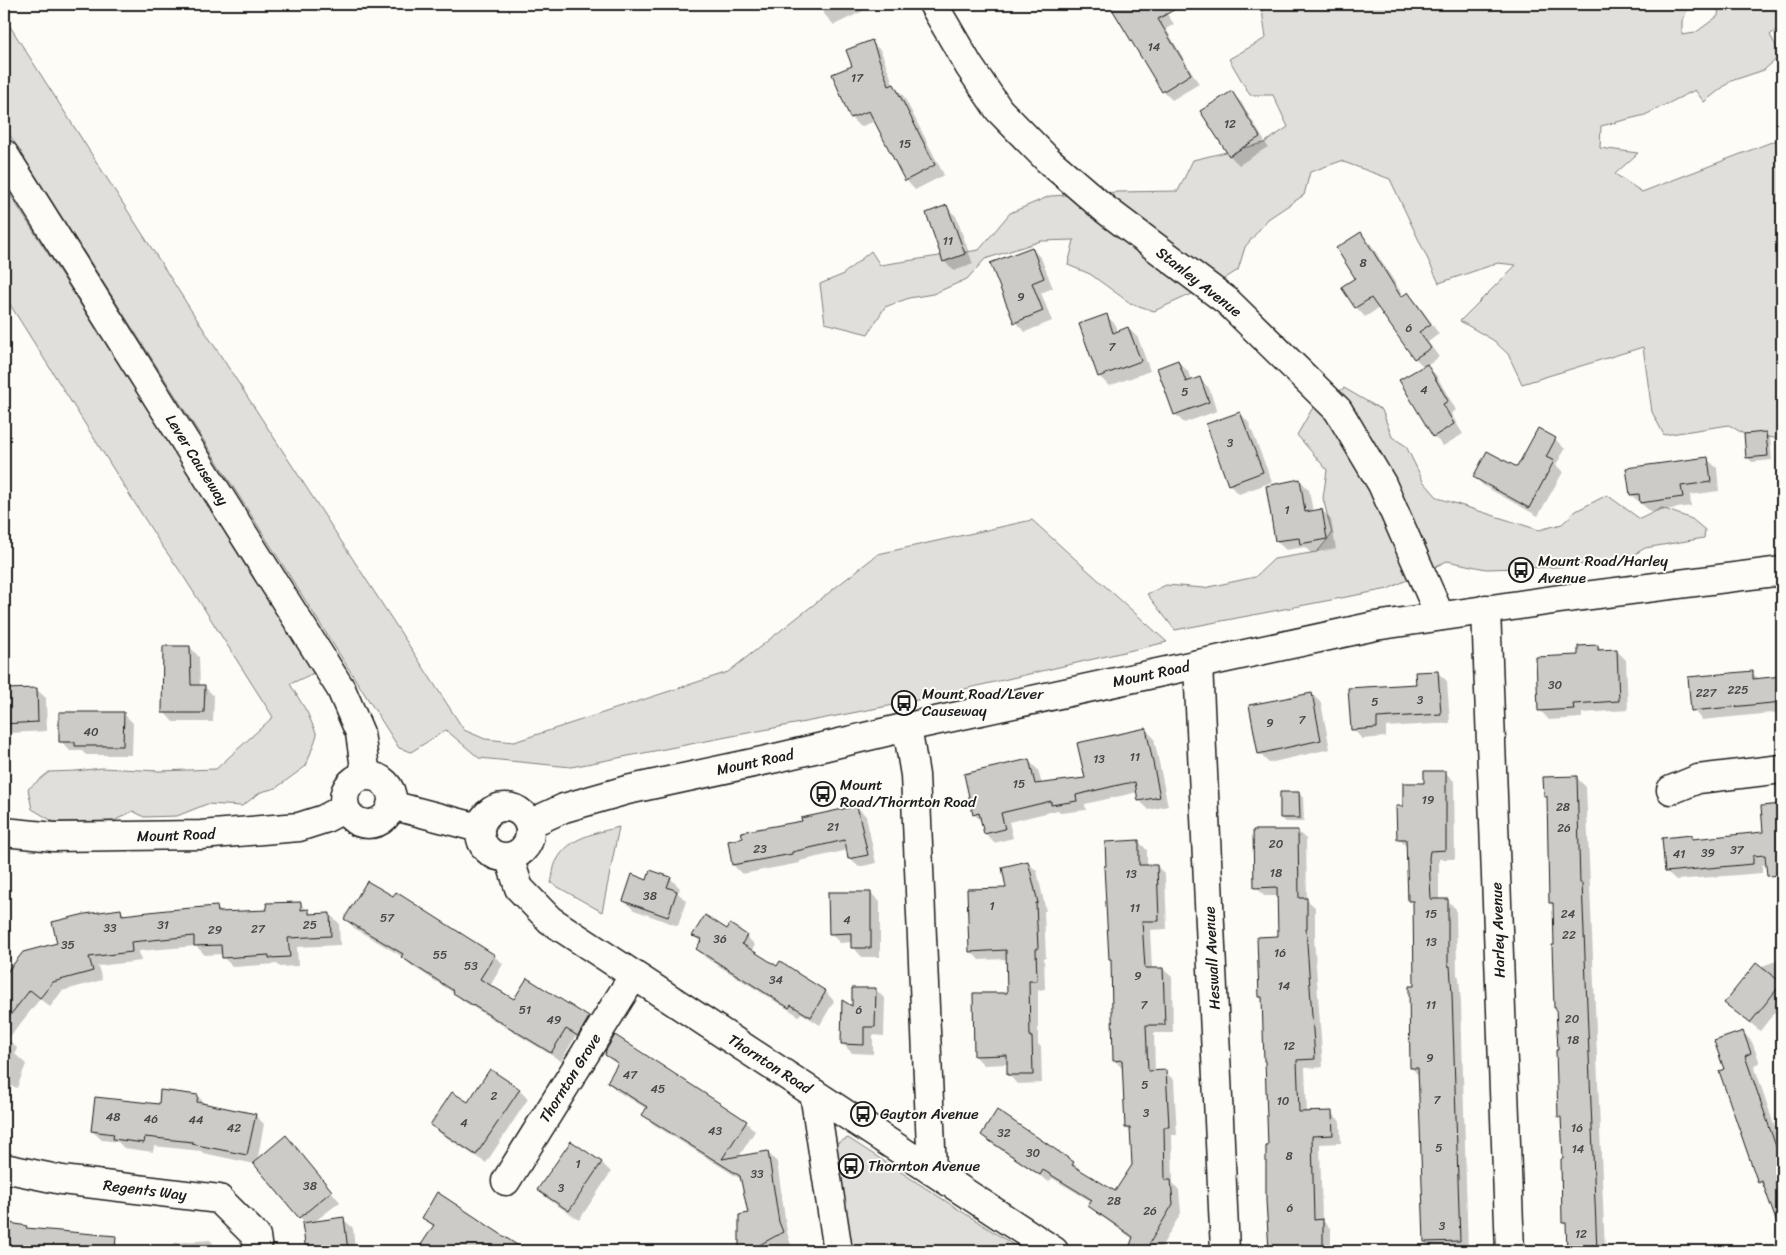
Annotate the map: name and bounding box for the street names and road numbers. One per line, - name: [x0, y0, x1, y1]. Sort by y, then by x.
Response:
- street label: Stanley Avenue: [1150, 240, 1248, 324]
- street label: Lever Causeway: [158, 409, 236, 511]
- street label: Mount Road: [1110, 653, 1193, 695]
- street label: Mount Road: [714, 741, 797, 783]
- street label: Mount Road: [136, 821, 217, 849]
- street label: Harley Avenue: [1483, 881, 1513, 978]
- street label: Heswall Avenue: [1196, 905, 1228, 1010]
- street label: Thornton Road: [723, 1027, 818, 1102]
- street label: Thornton Grove: [532, 1028, 608, 1128]
- street label: Regents Way: [102, 1172, 188, 1208]

